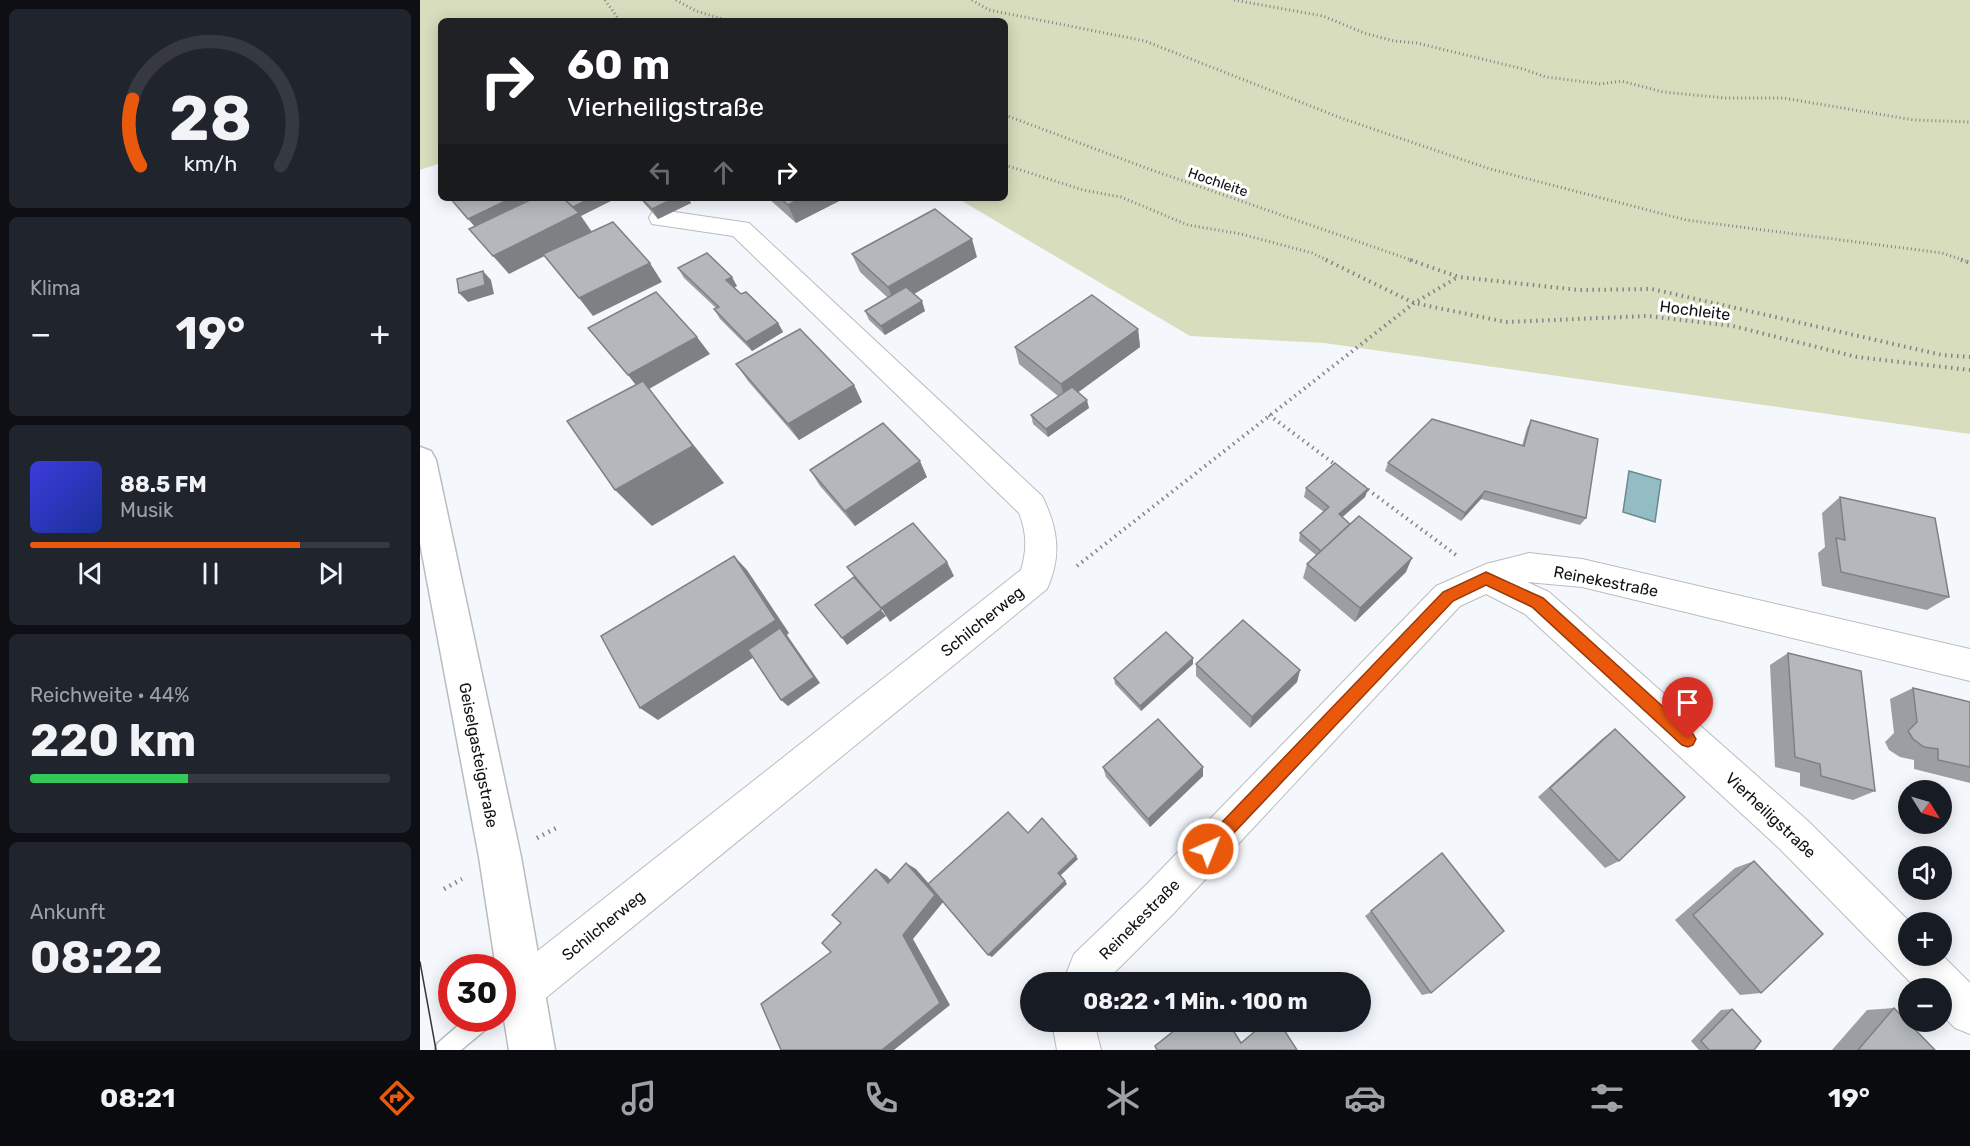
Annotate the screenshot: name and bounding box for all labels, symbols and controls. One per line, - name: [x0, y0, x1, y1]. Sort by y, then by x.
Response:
- text: 60 m: [567, 40, 670, 90]
- icon: right: [468, 42, 546, 120]
- text: 28: [169, 82, 251, 156]
- text: Vierheiligstraße: [567, 91, 764, 123]
- text: km/h: [183, 151, 237, 176]
- icon: left: [644, 156, 677, 189]
- icon: ahead: [707, 156, 740, 189]
- icon: right: [770, 156, 803, 189]
- street label: Hochleite: [1186, 164, 1250, 201]
- text: Klima: [30, 276, 81, 300]
- street label: Hochleite: [1658, 297, 1731, 324]
- text: 19°: [176, 307, 245, 360]
- text: −: [30, 314, 51, 353]
- text: +: [369, 314, 390, 353]
- text: 88.5 FM: [120, 471, 207, 498]
- text: Musik: [120, 498, 173, 522]
- icon: previous: [74, 557, 107, 590]
- icon: pause: [194, 557, 227, 590]
- icon: next: [314, 557, 347, 590]
- street label: Reinekestraße: [1552, 562, 1660, 601]
- street label: Schilcherweg: [937, 582, 1028, 661]
- pin: [1662, 677, 1713, 739]
- street label: Geiselgasteigstraße: [455, 681, 502, 829]
- text: Reichweite · 44%: [30, 683, 189, 707]
- icon: arrive: [1671, 686, 1704, 719]
- text: 220 km: [30, 714, 196, 767]
- street label: Vierheiligstraße: [1721, 769, 1820, 862]
- north arrow: [1898, 780, 1952, 834]
- map controls: [1898, 780, 1952, 1032]
- position arrow: [1176, 817, 1240, 881]
- button: sound: [1898, 846, 1952, 900]
- street label: Reinekestraße: [1095, 875, 1184, 964]
- street label: Schilcherweg: [558, 886, 649, 965]
- text: Ankunft: [30, 900, 105, 924]
- button: +: [1898, 912, 1952, 966]
- text: 08:22: [30, 931, 163, 984]
- speed limit sign: 30: [438, 954, 516, 1032]
- button: −: [1898, 978, 1952, 1032]
- text: 08:22 · 1 Min. · 100 m: [1083, 988, 1308, 1015]
- icon: directions: [376, 1077, 418, 1119]
- icon: music: [618, 1077, 660, 1119]
- icon: phone: [860, 1077, 902, 1119]
- icon: climate: [1102, 1077, 1144, 1119]
- icon: car: [1344, 1077, 1386, 1119]
- icon: filters: [1586, 1077, 1628, 1119]
- text: 08:21: [100, 1082, 176, 1114]
- text: 19°: [1828, 1082, 1870, 1114]

